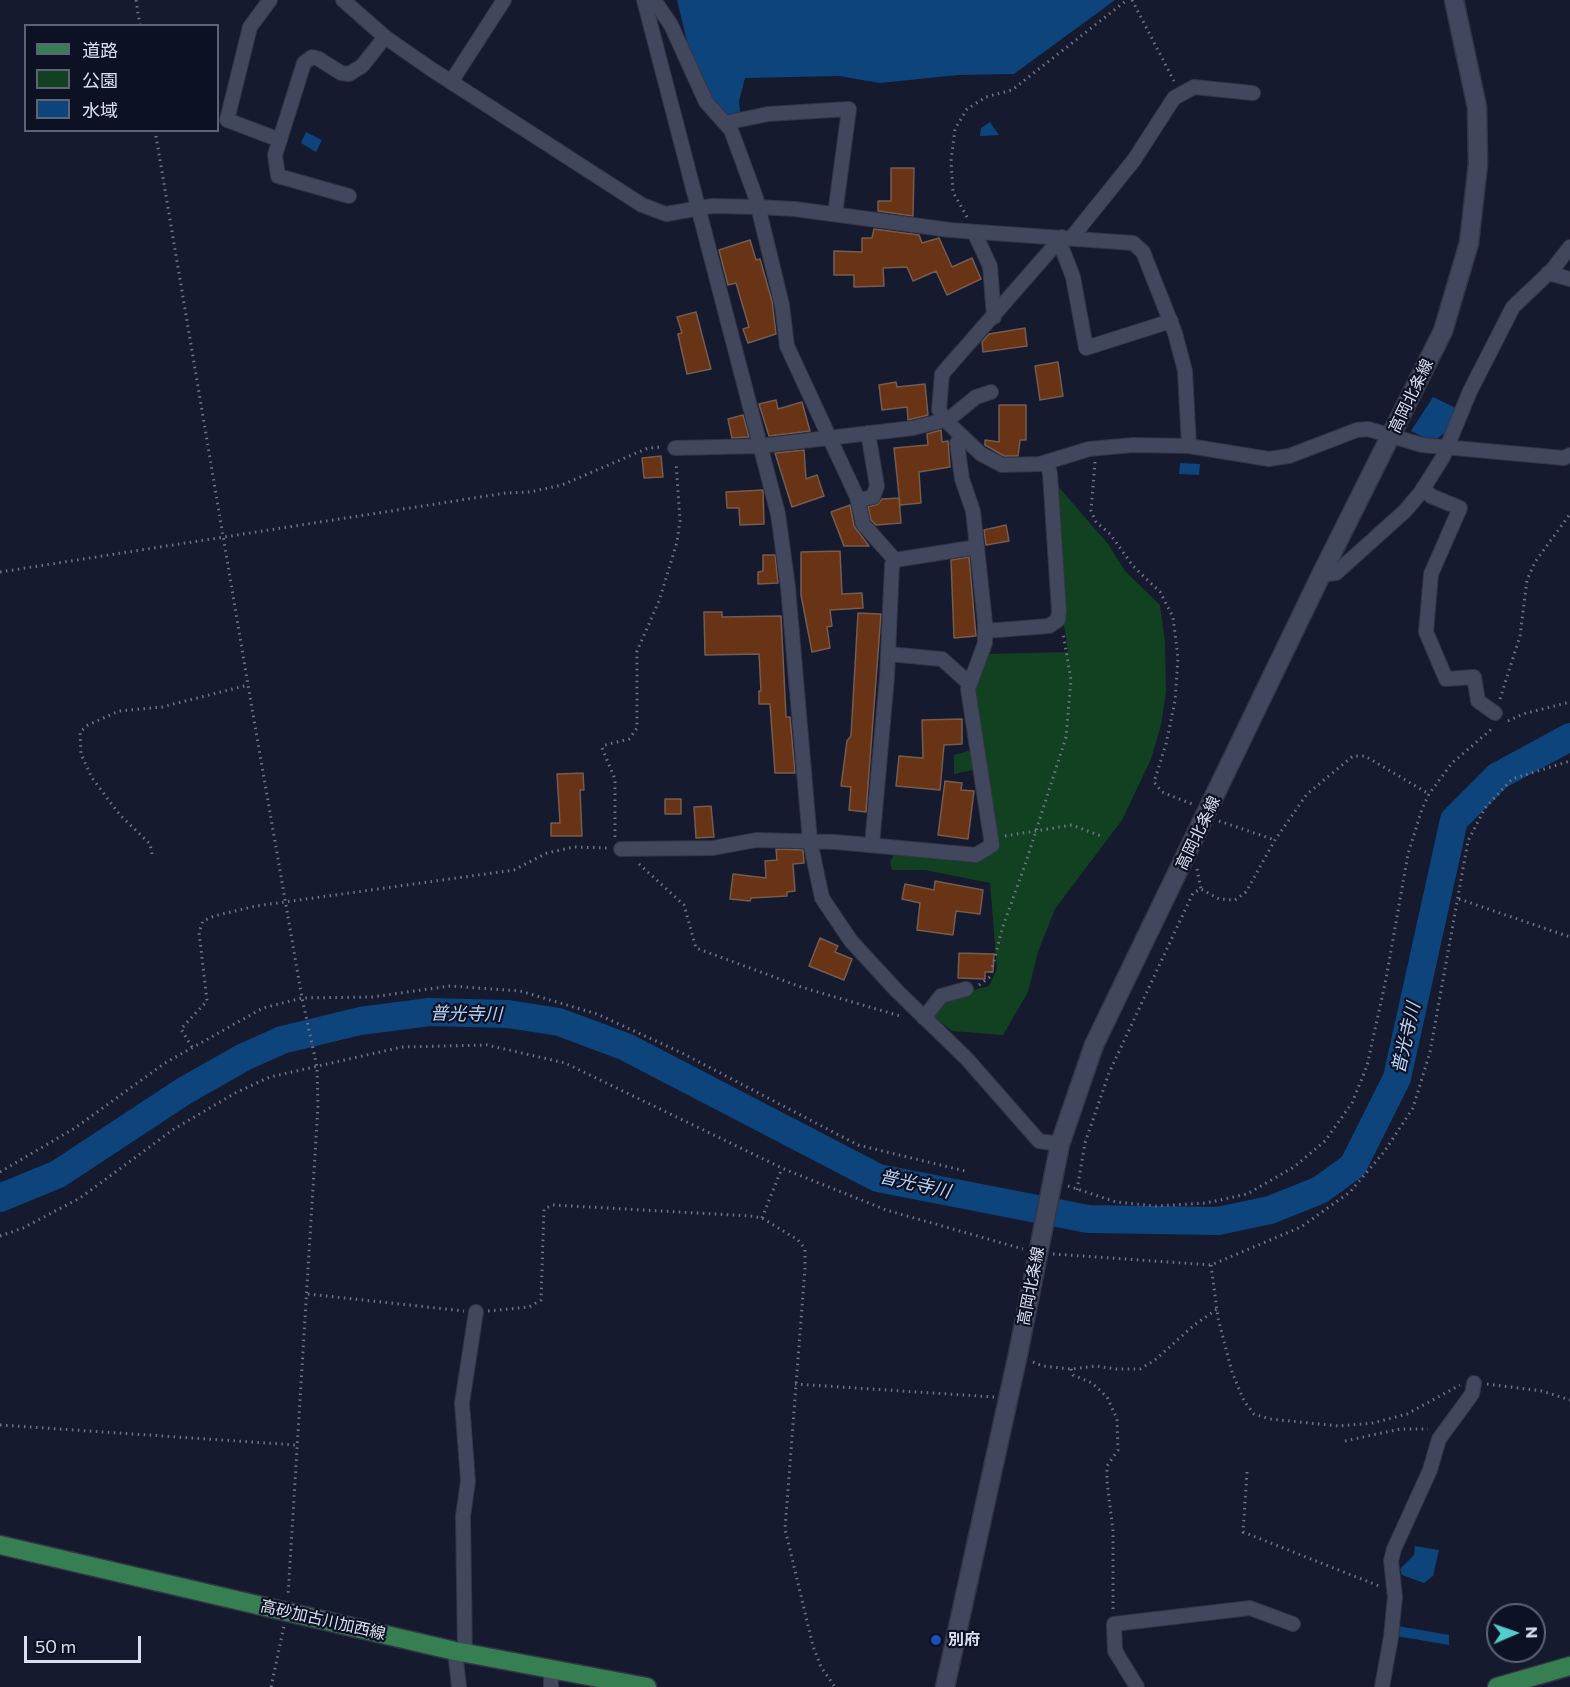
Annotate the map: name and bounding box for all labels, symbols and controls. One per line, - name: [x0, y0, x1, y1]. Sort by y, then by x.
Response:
- legend: [24, 24, 219, 132]
- text: 道路: [82, 39, 118, 61]
- text: 公園: [82, 69, 118, 91]
- text: 水域: [82, 99, 118, 121]
- street label: 高岡北条線: [1385, 356, 1437, 436]
- street label: 高岡北条線: [1172, 793, 1224, 873]
- water label: 普光寺川: [1387, 1000, 1425, 1076]
- water label: 普光寺川: [430, 1003, 502, 1025]
- water label: 普光寺川: [877, 1165, 953, 1203]
- street label: 高岡北条線: [1014, 1245, 1048, 1327]
- street label: 高砂加古川加西線: [258, 1596, 388, 1644]
- north arrow: [1486, 1603, 1546, 1663]
- scale bar: [27, 1624, 144, 1662]
- text: N: [1523, 1626, 1542, 1639]
- place label: 別府: [948, 1630, 980, 1650]
- marker: 別府: [929, 1633, 943, 1647]
- text: 50 m: [35, 1635, 76, 1657]

